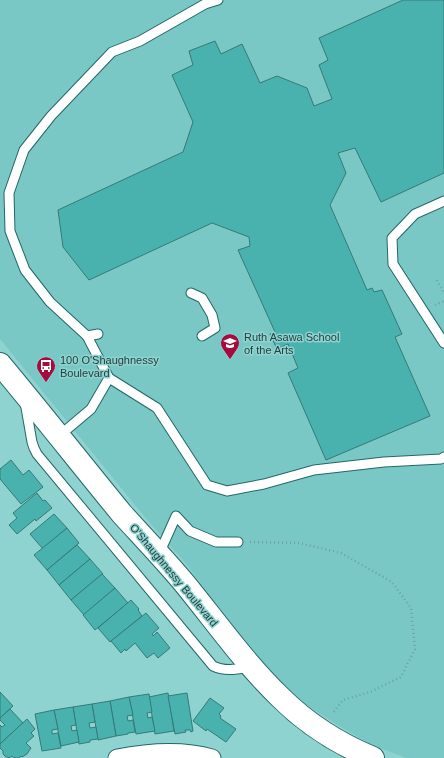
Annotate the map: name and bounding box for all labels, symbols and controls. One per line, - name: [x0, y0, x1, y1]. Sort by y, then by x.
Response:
- place label: Ruth Asawa School of the Arts: [244, 331, 339, 356]
- school or university icon: Ruth Asawa School of the Arts: [219, 332, 241, 360]
- place label: 100 O'Shaughnessy Boulevard: [60, 354, 159, 379]
- bus stop icon: 100 O'Shaughnessy Boulevard: [35, 355, 57, 383]
- street label: O'Shaughnessy Boulevard: [128, 521, 220, 629]

